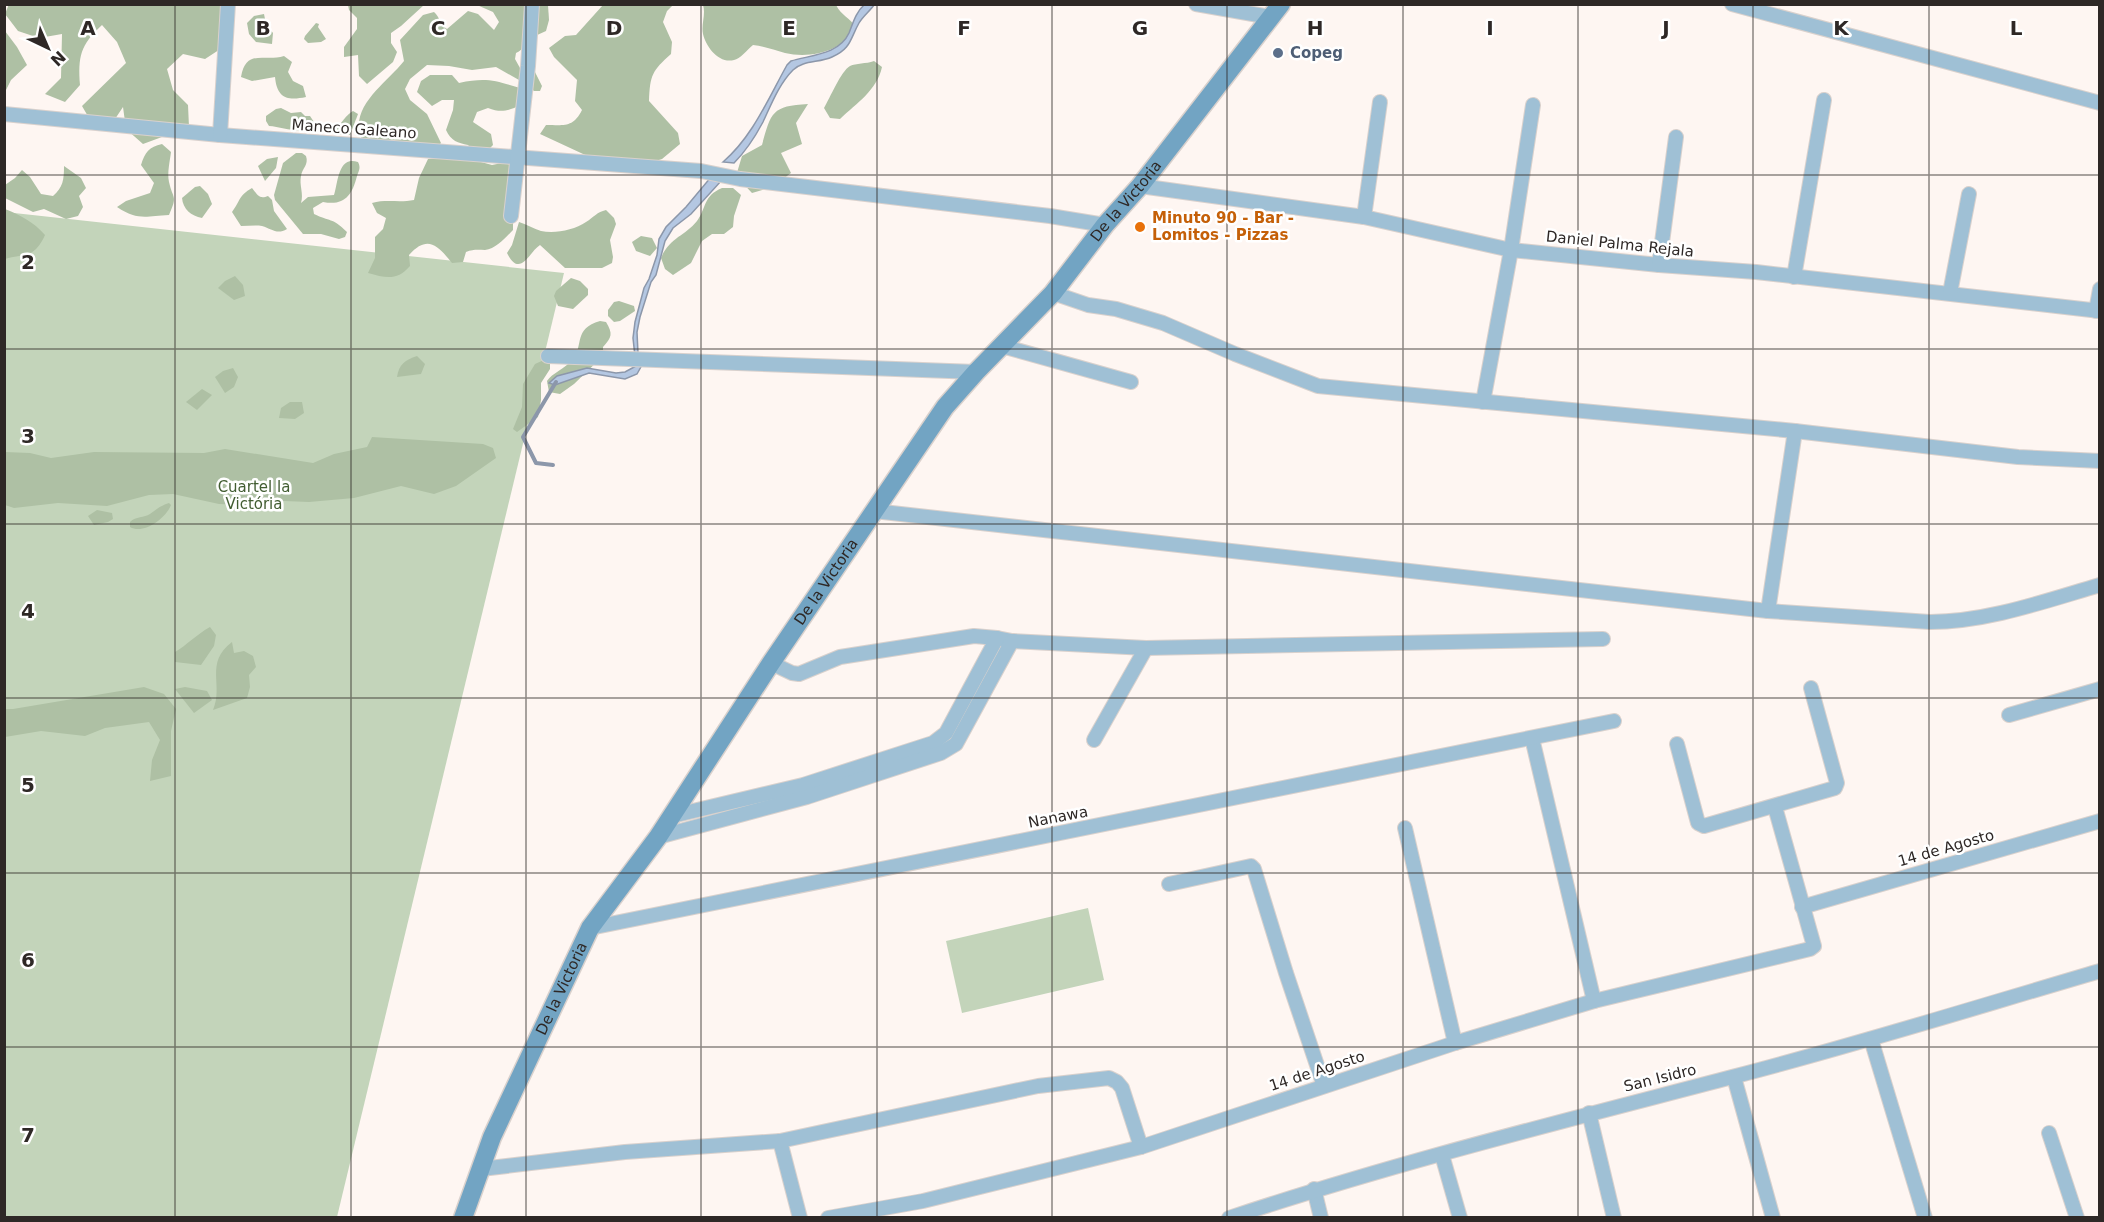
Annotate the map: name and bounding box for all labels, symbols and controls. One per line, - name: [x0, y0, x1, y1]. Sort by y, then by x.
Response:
- text: A: [80, 16, 96, 40]
- text: B: [255, 16, 271, 40]
- text: C: [431, 16, 445, 40]
- text: D: [606, 16, 622, 40]
- text: E: [782, 16, 796, 40]
- text: F: [957, 16, 971, 40]
- text: G: [1132, 16, 1148, 40]
- text: H: [1307, 16, 1323, 40]
- text: I: [1486, 16, 1494, 40]
- text: J: [1660, 16, 1670, 40]
- text: K: [1833, 16, 1850, 40]
- text: L: [2010, 16, 2023, 40]
- north arrow: [18, 18, 78, 78]
- place label: Copeg: [1290, 44, 1343, 62]
- marker: Copeg: [1271, 46, 1285, 60]
- text: N: [47, 47, 69, 70]
- street label: Maneco Galeano: [291, 116, 417, 142]
- street label: De la Victoria: [1087, 157, 1165, 245]
- place label: Minuto 90 - Bar - Lomitos - Pizzas: [1152, 209, 1294, 244]
- marker: Minuto 90 - Bar - Lomitos - Pizzas: [1133, 220, 1147, 234]
- street label: Daniel Palma Rejala: [1545, 227, 1695, 261]
- text: 2: [21, 250, 35, 274]
- text: 3: [21, 424, 35, 448]
- park label: Cuartel la Victória: [218, 478, 290, 513]
- street label: De la Victoria: [790, 535, 862, 629]
- text: 4: [21, 599, 35, 623]
- text: 5: [21, 773, 35, 797]
- street label: Nanawa: [1027, 802, 1089, 832]
- street label: 14 de Agosto: [1896, 826, 1996, 870]
- street label: De la Victoria: [532, 939, 591, 1038]
- text: 6: [21, 948, 35, 972]
- street label: 14 de Agosto: [1267, 1047, 1367, 1095]
- street label: San Isidro: [1622, 1060, 1698, 1096]
- text: 7: [21, 1123, 35, 1147]

